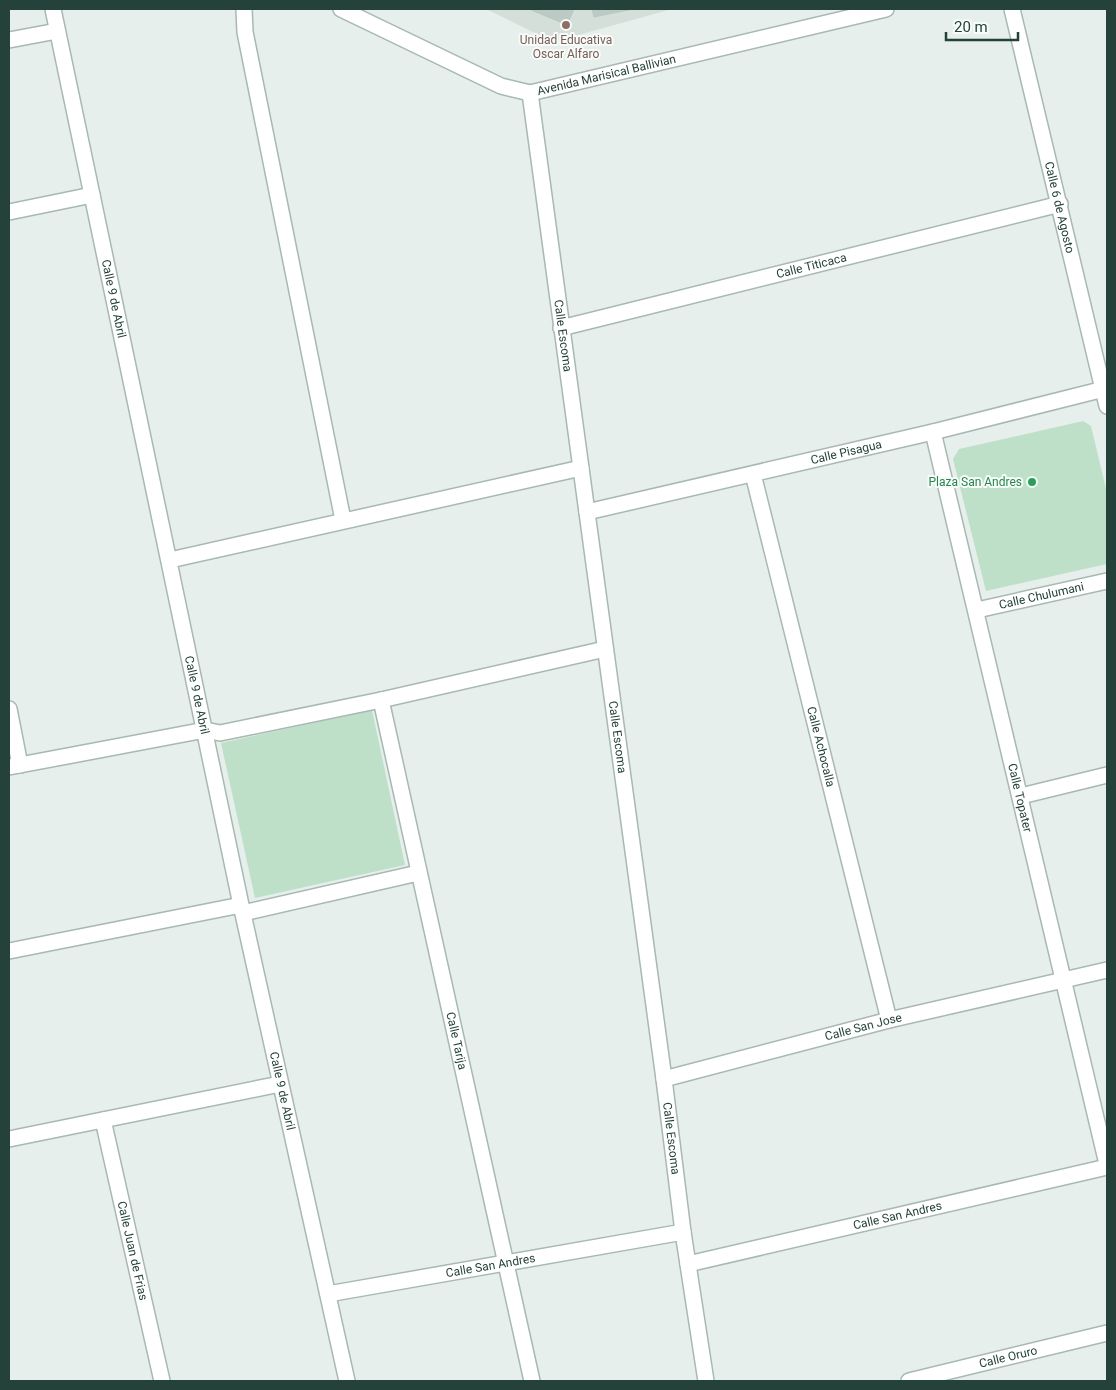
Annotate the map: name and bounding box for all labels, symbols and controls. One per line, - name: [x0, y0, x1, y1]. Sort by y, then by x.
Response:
- scale bar: [946, 10, 1018, 42]
- text: 20 m: [954, 18, 988, 36]
- marker: Unidad Educativa Oscar Alfaro: [560, 19, 572, 31]
- place label: Unidad Educativa Oscar Alfaro: [520, 33, 612, 61]
- street label: Avenida Marisical Ballivian: [536, 52, 677, 98]
- street label: Calle 6 de Agosto: [1042, 160, 1077, 255]
- street label: Calle Titicaca: [775, 250, 848, 281]
- street label: Calle 9 de Abril: [99, 258, 129, 339]
- street label: Calle Escoma: [551, 299, 575, 373]
- street label: Calle Pisagua: [809, 437, 883, 467]
- place label: Plaza San Andres: [929, 475, 1022, 489]
- marker: Plaza San Andres: [1026, 476, 1038, 488]
- street label: Calle Chulumani: [998, 579, 1085, 612]
- street label: Calle 9 de Abril: [182, 655, 212, 736]
- street label: Calle Escoma: [606, 700, 629, 774]
- street label: Calle Achocalla: [804, 705, 838, 788]
- street label: Calle Topater: [1005, 762, 1035, 834]
- street label: Calle San Jose: [823, 1010, 903, 1044]
- street label: Calle Tarija: [443, 1011, 470, 1071]
- street label: Calle 9 de Abril: [267, 1050, 298, 1131]
- street label: Calle Escoma: [660, 1102, 683, 1175]
- street label: Calle San Andres: [852, 1198, 943, 1233]
- street label: Calle Juan de Frias: [115, 1200, 151, 1302]
- street label: Calle San Andres: [445, 1251, 536, 1280]
- street label: Calle Oruro: [978, 1343, 1039, 1371]

